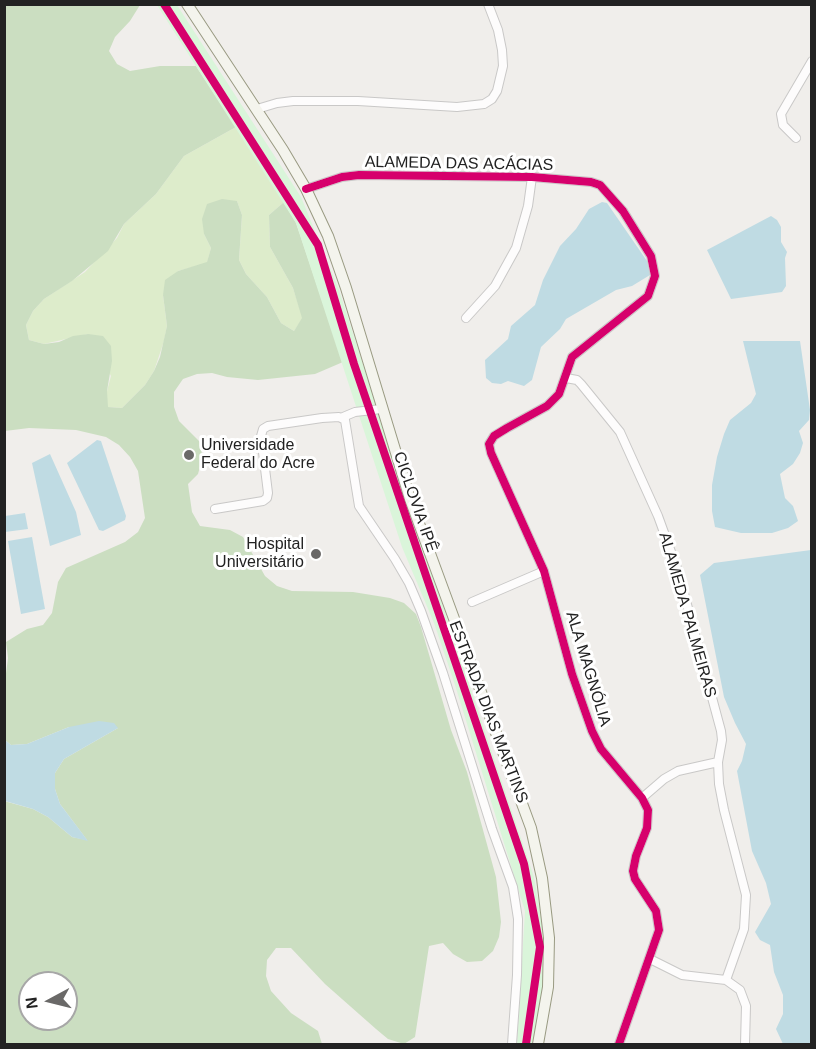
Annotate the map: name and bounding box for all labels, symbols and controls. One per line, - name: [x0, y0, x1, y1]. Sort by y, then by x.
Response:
- street label: ALAMEDA DAS ACÁCIAS: [365, 153, 553, 175]
- place label: Universidade Federal do Acre: [201, 436, 315, 474]
- marker: Universidade Federal do Acre: [182, 448, 196, 462]
- street label: CICLOVIA IPÊ: [389, 449, 441, 555]
- street label: ALAMEDA PALMEIRAS: [654, 530, 720, 700]
- place label: Hospital Universitário: [215, 535, 304, 573]
- marker: Hospital Universitário: [309, 547, 323, 561]
- street label: ALA MAGNÓLIA: [561, 609, 615, 729]
- street label: ESTRADA DIAS MARTINS: [444, 618, 532, 806]
- north arrow: [18, 971, 78, 1031]
- text: N: [22, 996, 41, 1010]

